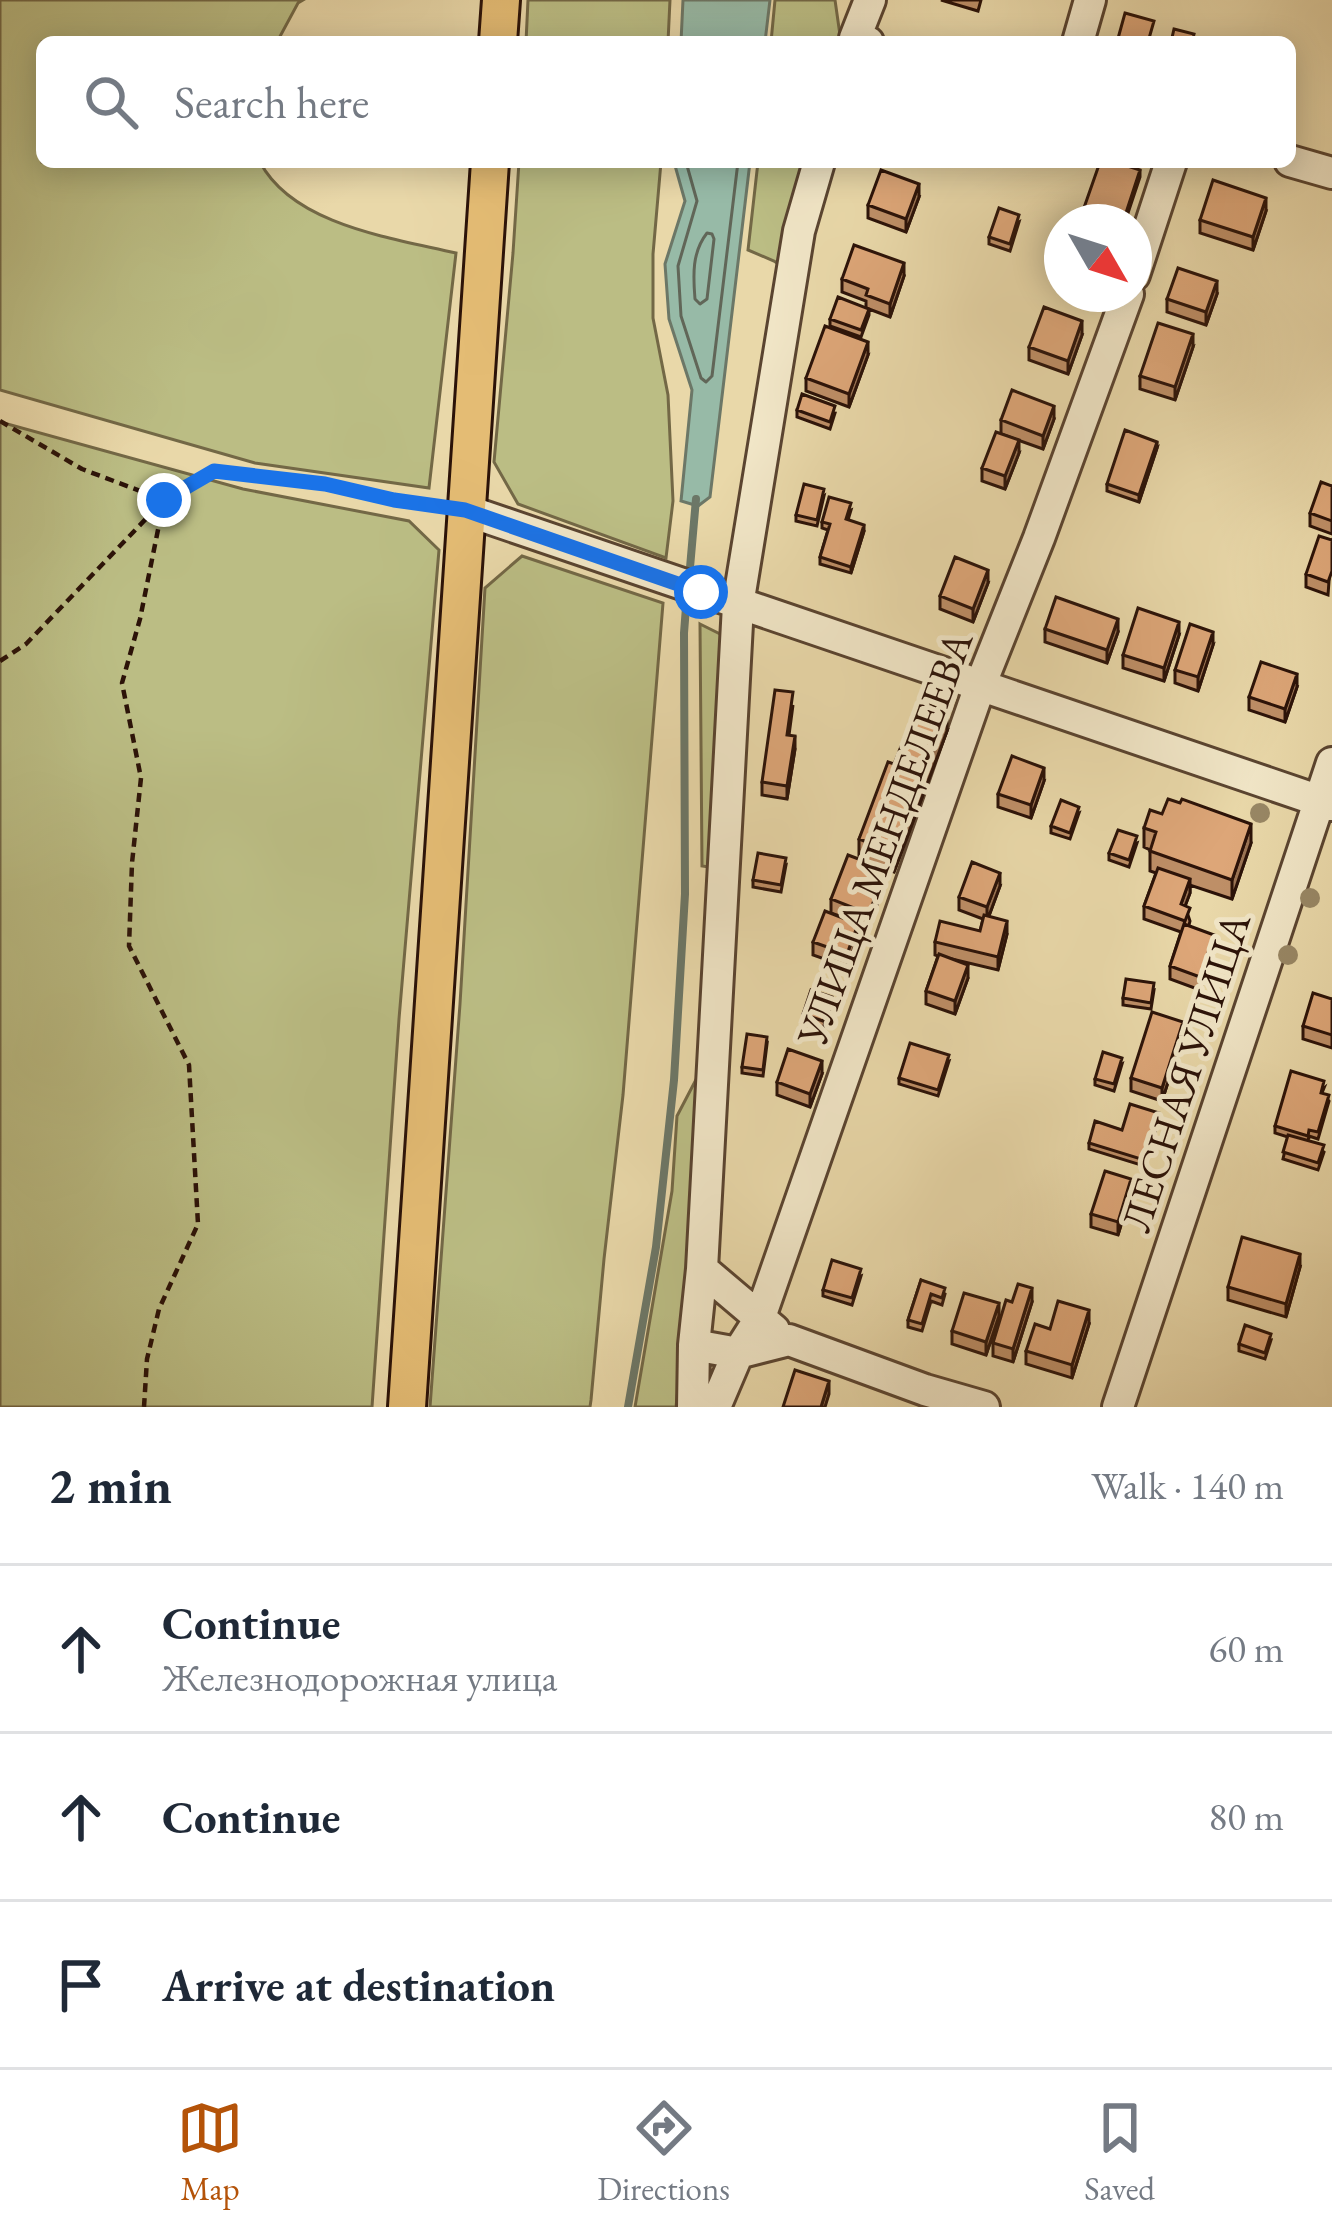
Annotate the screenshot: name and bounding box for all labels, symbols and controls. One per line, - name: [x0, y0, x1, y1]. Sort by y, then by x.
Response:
- search box: [36, 36, 1296, 168]
- icon: search: [78, 69, 144, 135]
- text: Search here: [174, 73, 369, 131]
- north arrow: [1044, 204, 1152, 312]
- route end: [137, 473, 191, 527]
- route start: [674, 565, 728, 619]
- street label: УЛИЦА МЕНДЕЛЕЕВА: [784, 622, 985, 1054]
- street label: ЛЕСНАЯ УЛИЦА: [1108, 905, 1263, 1239]
- text: 2 min: [48, 1452, 172, 1518]
- text: Walk · 140 m: [1091, 1460, 1284, 1511]
- text: Continue: [162, 1594, 340, 1652]
- icon: ahead: [48, 1616, 114, 1682]
- text: 60 m: [1208, 1623, 1284, 1674]
- text: Железнодорожная улица: [162, 1652, 557, 1703]
- icon: ahead: [48, 1784, 114, 1850]
- text: Continue: [162, 1788, 340, 1846]
- text: 80 m: [1208, 1791, 1284, 1842]
- icon: arrive: [48, 1952, 114, 2018]
- text: Arrive at destination: [162, 1956, 555, 2014]
- tab: Map: [177, 2095, 243, 2210]
- tab: Directions: [597, 2095, 730, 2210]
- tab: Saved: [1084, 2095, 1155, 2210]

